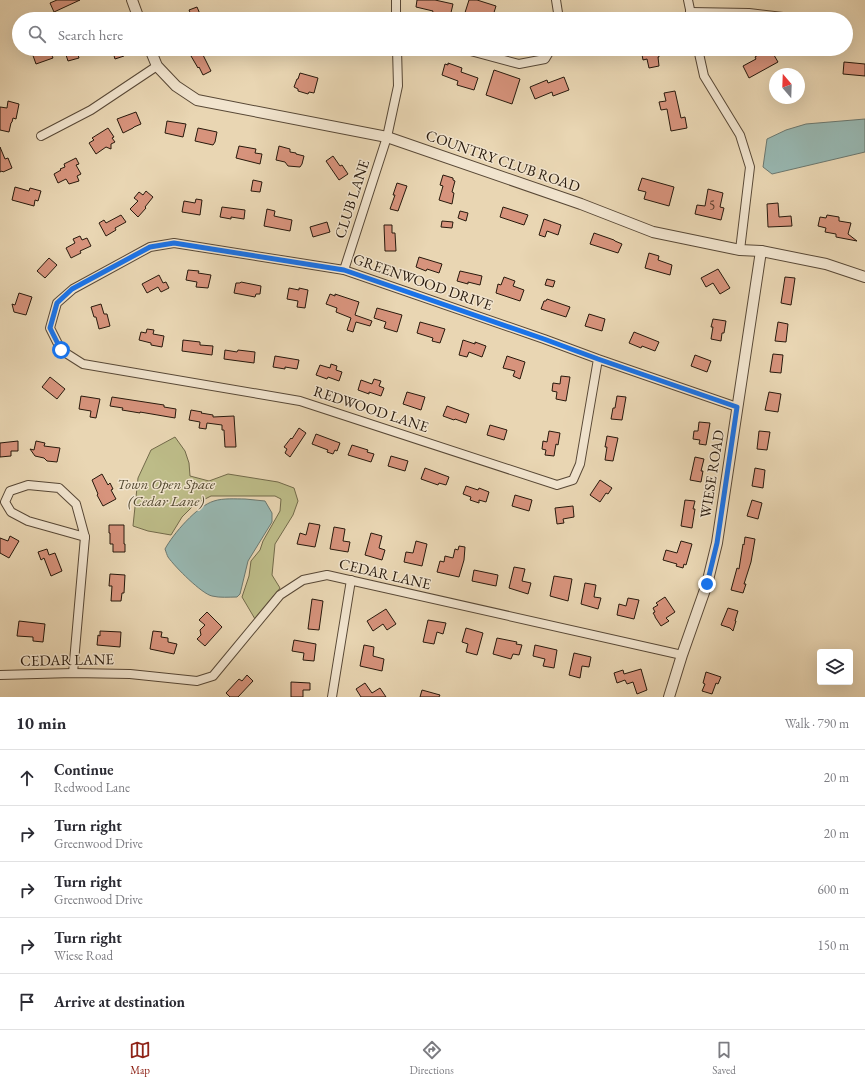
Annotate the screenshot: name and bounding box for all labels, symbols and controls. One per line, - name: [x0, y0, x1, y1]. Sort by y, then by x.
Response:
- search box: [12, 12, 853, 56]
- icon: search: [26, 23, 48, 45]
- text: Search here: [58, 25, 123, 44]
- north arrow: [769, 68, 805, 104]
- street label: COUNTRY CLUB ROAD: [424, 125, 583, 196]
- street label: CLUB LANE: [330, 157, 373, 241]
- house number: 5: [709, 197, 715, 214]
- street label: GREENWOOD DRIVE: [351, 249, 496, 315]
- route start: [52, 341, 70, 359]
- street label: REDWOOD LANE: [311, 381, 432, 436]
- street label: WIESE ROAD: [695, 428, 728, 519]
- park label: Town Open Space (Cedar Lane): [117, 474, 216, 510]
- street label: CEDAR LANE: [337, 554, 433, 593]
- route end: [698, 575, 716, 593]
- street label: CEDAR LANE: [20, 649, 114, 670]
- map controls: [817, 649, 853, 685]
- button: layers: [817, 649, 853, 685]
- text: 10 min: [16, 712, 66, 734]
- text: Walk · 790 m: [785, 715, 849, 732]
- text: Continue: [54, 760, 114, 779]
- icon: ahead: [16, 767, 38, 789]
- text: 20 m: [824, 769, 849, 786]
- text: Redwood Lane: [54, 779, 130, 796]
- text: Turn right: [54, 816, 122, 835]
- icon: right: [16, 823, 38, 845]
- text: 20 m: [824, 825, 849, 842]
- text: Greenwood Drive: [54, 835, 143, 852]
- text: Turn right: [54, 872, 122, 891]
- icon: right: [16, 879, 38, 901]
- text: 600 m: [818, 881, 849, 898]
- text: Greenwood Drive: [54, 891, 143, 908]
- text: Turn right: [54, 928, 122, 947]
- icon: right: [16, 935, 38, 957]
- text: 150 m: [818, 937, 849, 954]
- text: Wiese Road: [54, 947, 113, 964]
- icon: arrive: [16, 991, 38, 1013]
- text: Arrive at destination: [54, 992, 185, 1011]
- tab: Map: [129, 1039, 151, 1077]
- tab: Directions: [410, 1039, 454, 1077]
- tab: Saved: [712, 1039, 736, 1077]

